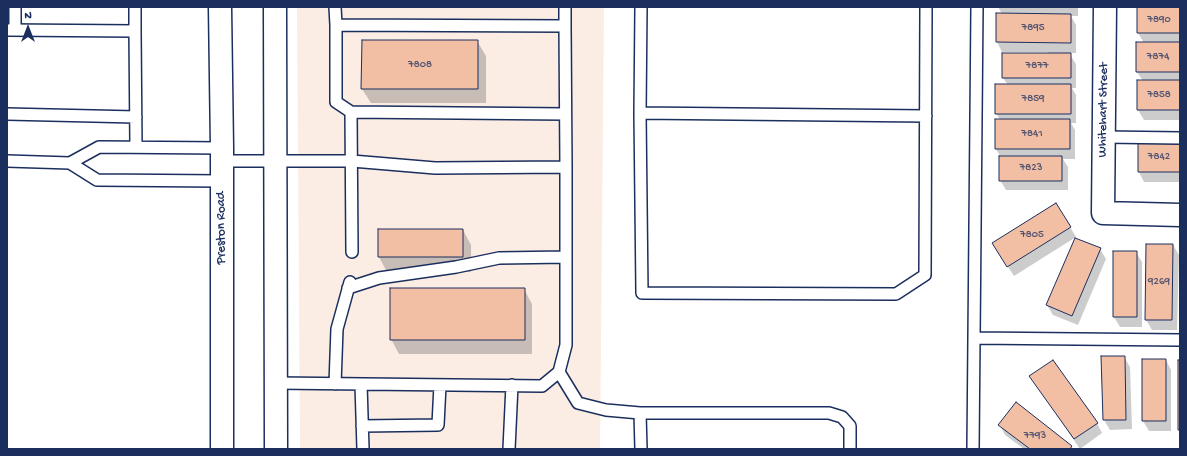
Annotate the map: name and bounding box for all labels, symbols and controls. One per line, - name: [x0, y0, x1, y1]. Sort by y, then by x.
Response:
- north arrow: [8, 8, 48, 48]
- text: N: [24, 10, 32, 22]
- house number: 7890: [1147, 13, 1171, 27]
- house number: 7895: [1021, 21, 1045, 35]
- house number: 7874: [1147, 50, 1169, 64]
- house number: 7808: [408, 58, 432, 72]
- house number: 7877: [1025, 59, 1049, 73]
- street label: Whitehart Street: [1095, 63, 1113, 157]
- house number: 7858: [1147, 88, 1171, 102]
- house number: 7859: [1021, 92, 1045, 106]
- house number: 7841: [1021, 127, 1043, 141]
- house number: 7842: [1148, 150, 1170, 164]
- house number: 7823: [1020, 161, 1042, 175]
- street label: Preston Road: [214, 192, 230, 264]
- house number: 7805: [1020, 228, 1044, 242]
- house number: 9269: [1148, 275, 1170, 289]
- house number: 7793: [1024, 429, 1046, 443]

